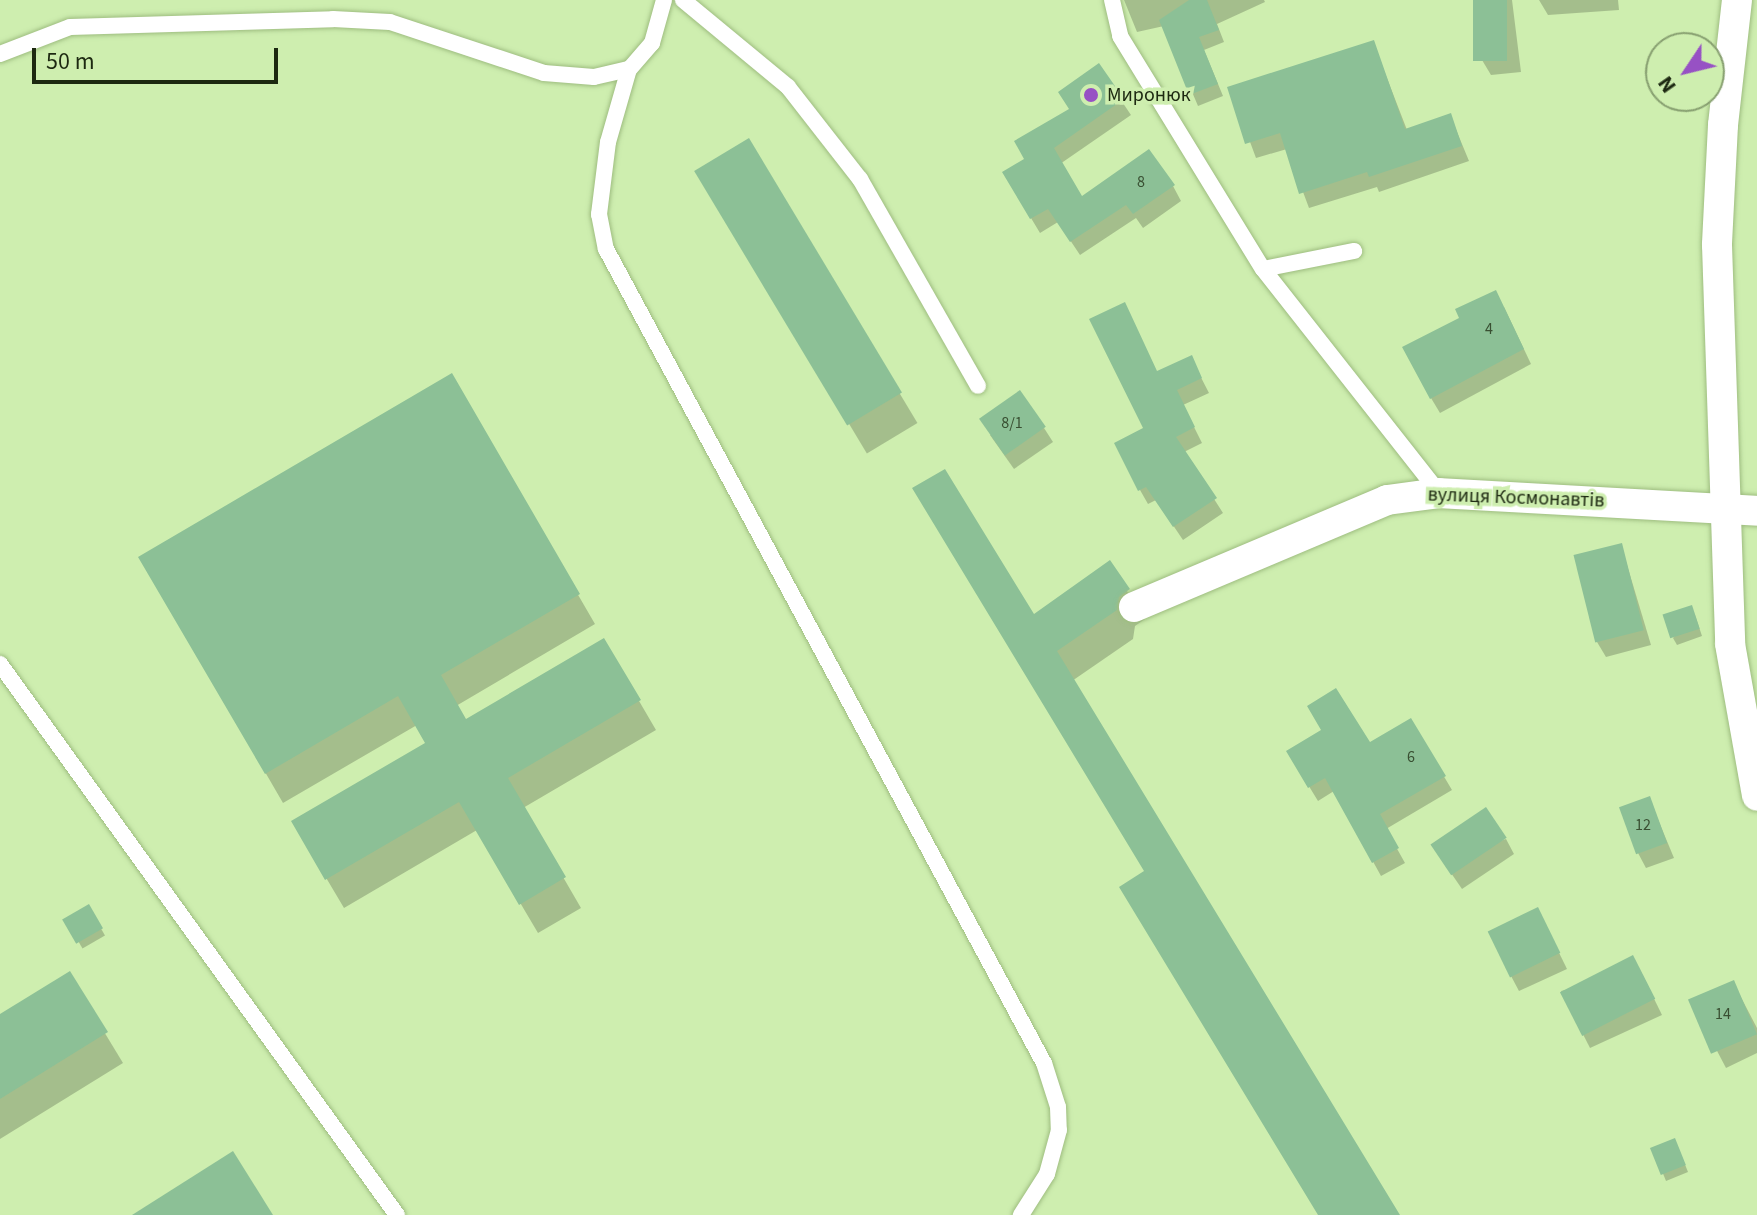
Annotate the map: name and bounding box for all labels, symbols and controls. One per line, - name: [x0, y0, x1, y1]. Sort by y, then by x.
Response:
- scale bar: [36, 32, 282, 82]
- north arrow: [1645, 32, 1725, 112]
- text: 50 m: [46, 44, 95, 79]
- text: N: [1650, 69, 1684, 100]
- place label: Миронюк: [1107, 83, 1191, 107]
- marker: Миронюк: [1082, 86, 1100, 104]
- house number: 8: [1137, 172, 1145, 192]
- house number: 4: [1485, 319, 1493, 339]
- house number: 8/1: [1001, 413, 1023, 433]
- street label: вулиця Космонавтів: [1427, 483, 1605, 513]
- house number: 6: [1407, 747, 1415, 767]
- house number: 12: [1635, 815, 1651, 835]
- house number: 14: [1715, 1004, 1731, 1024]

